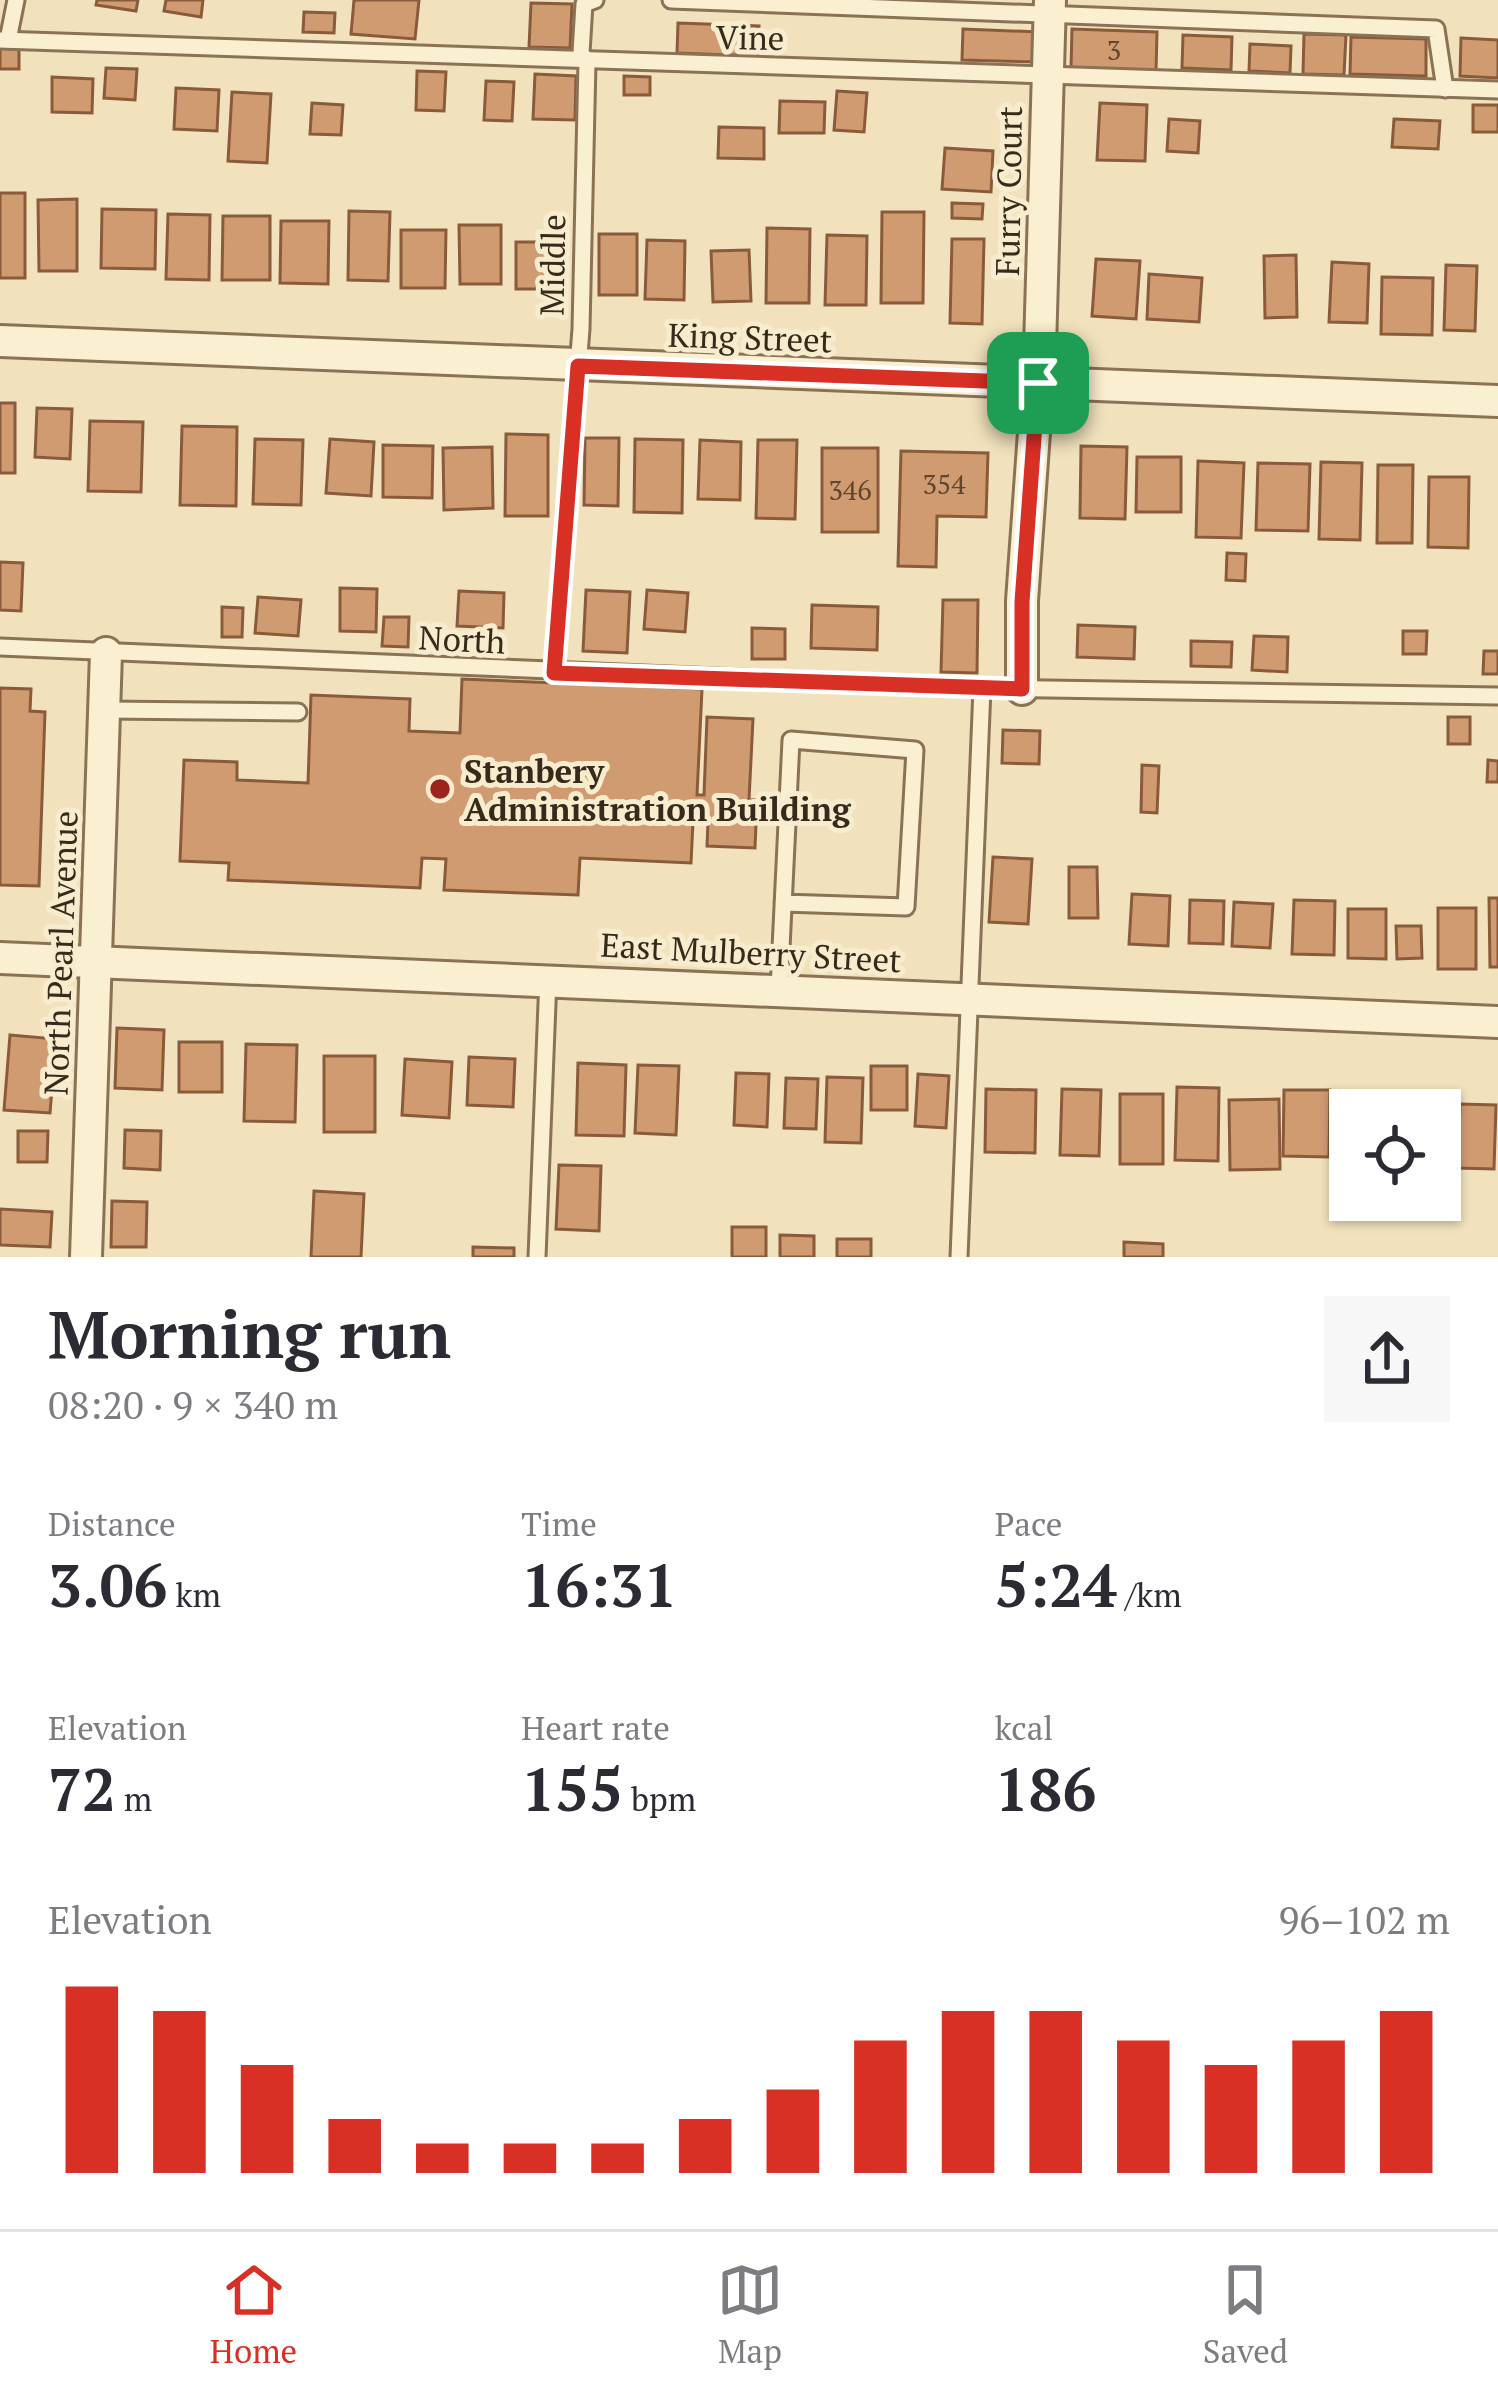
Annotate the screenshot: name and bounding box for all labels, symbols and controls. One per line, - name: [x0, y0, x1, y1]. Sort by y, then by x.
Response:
- street label: Vine: [715, 15, 785, 59]
- house number: 3: [1107, 32, 1121, 68]
- street label: Furry Court: [985, 106, 1031, 276]
- street label: Middle: [530, 214, 574, 316]
- street label: King Street: [667, 313, 833, 361]
- pin: [987, 332, 1089, 434]
- icon: arrive: [1005, 350, 1071, 416]
- house number: 354: [922, 466, 966, 502]
- house number: 346: [828, 472, 872, 508]
- street label: North: [418, 615, 506, 663]
- place label: Stanbery Administration Building: [464, 749, 852, 830]
- marker: Stanbery Administration Building: [427, 776, 453, 802]
- street label: North Pearl Avenue: [34, 810, 86, 1096]
- street label: East Mulberry Street: [600, 923, 902, 981]
- map controls: [1329, 1089, 1461, 1221]
- button: locate: [1329, 1089, 1461, 1221]
- text: Morning run: [48, 1289, 451, 1377]
- button: share: [1324, 1296, 1450, 1422]
- text: 08:20 · 9 × 340 m: [48, 1378, 338, 1430]
- text: Distance: [48, 1502, 175, 1545]
- text: Time: [521, 1502, 597, 1545]
- text: Pace: [995, 1502, 1062, 1545]
- text: 3.06: [48, 1545, 167, 1624]
- text: 16:31: [521, 1545, 678, 1624]
- text: 5:24: [995, 1545, 1117, 1624]
- text: km: [167, 1573, 221, 1616]
- text: /km: [1117, 1573, 1182, 1616]
- text: Elevation: [48, 1706, 187, 1749]
- text: Heart rate: [521, 1706, 670, 1749]
- text: kcal: [995, 1706, 1053, 1749]
- text: 72: [48, 1749, 116, 1828]
- text: 155: [521, 1749, 623, 1828]
- text: 186: [995, 1749, 1096, 1828]
- text: m: [116, 1777, 152, 1820]
- text: bpm: [623, 1777, 696, 1820]
- text: Elevation: [48, 1893, 212, 1945]
- text: 96–102 m: [1279, 1893, 1450, 1945]
- tab: Home: [210, 2257, 297, 2372]
- tab: Map: [717, 2257, 783, 2372]
- tab: Saved: [1203, 2257, 1288, 2372]

